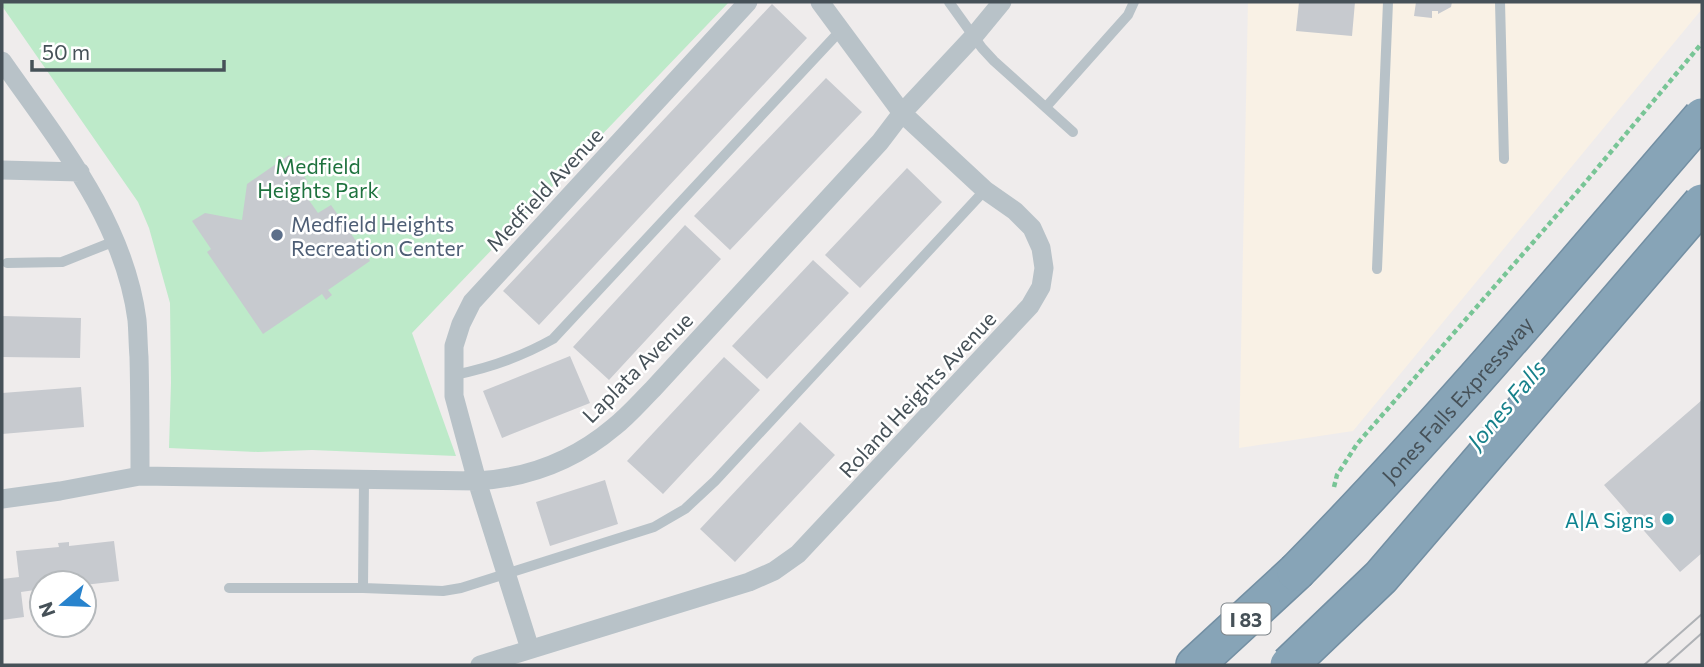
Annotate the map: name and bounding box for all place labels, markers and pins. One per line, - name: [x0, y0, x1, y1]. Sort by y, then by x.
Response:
- place label: Medfield Heights Recreation Center: [291, 211, 464, 260]
- marker: Medfield Heights Recreation Center: [269, 227, 285, 243]
- place label: A|A Signs: [1565, 507, 1654, 532]
- marker: A|A Signs: [1660, 511, 1676, 527]

